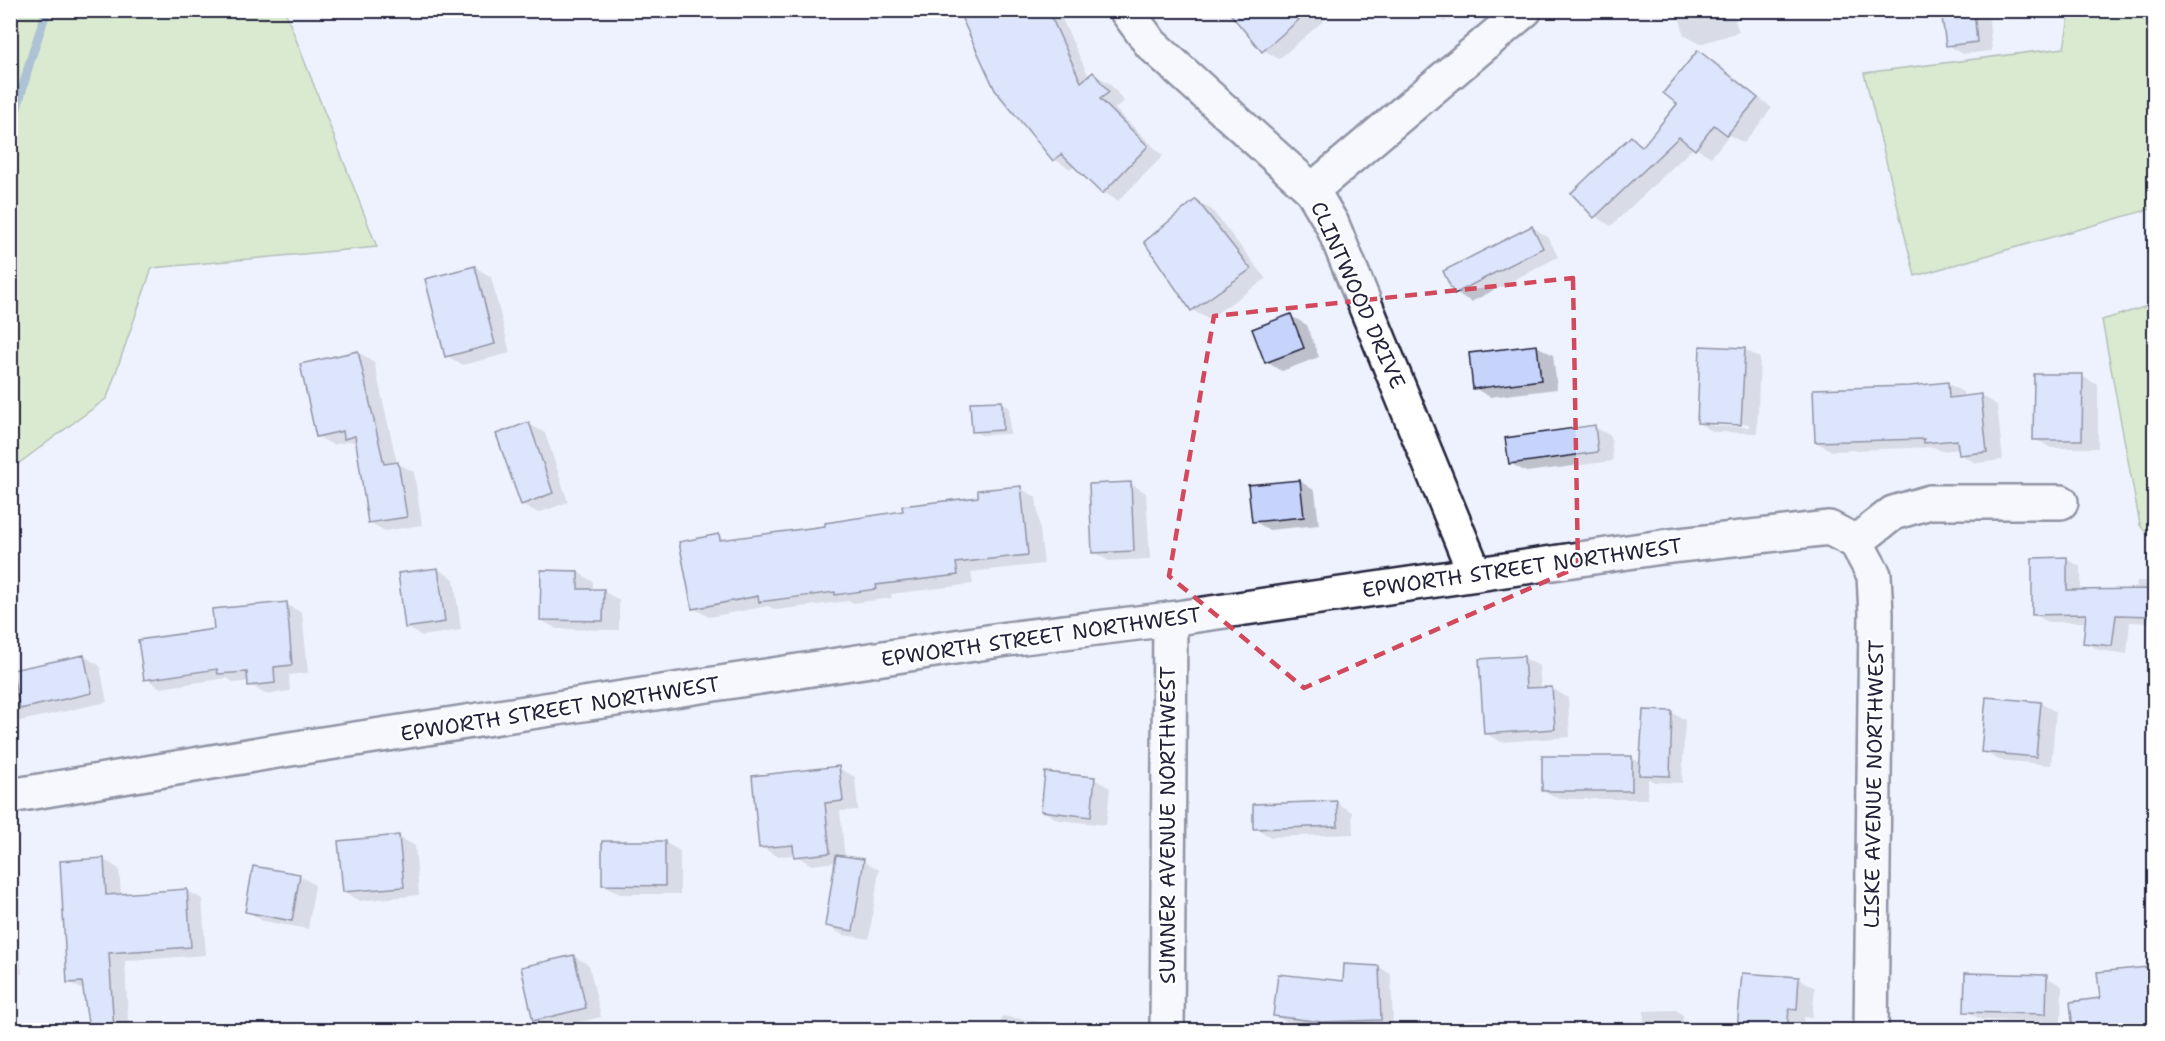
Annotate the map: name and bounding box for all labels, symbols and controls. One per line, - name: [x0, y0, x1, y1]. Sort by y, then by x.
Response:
- street label: CLINTWOOD DRIVE: [1304, 197, 1412, 393]
- street label: EPWORTH STREET NORTHWEST: [1360, 532, 1684, 604]
- street label: EPWORTH STREET NORTHWEST: [879, 601, 1203, 673]
- street label: LISKE AVENUE NORTHWEST: [1857, 639, 1891, 929]
- street label: SUMNER AVENUE NORTHWEST: [1154, 666, 1182, 984]
- street label: EPWORTH STREET NORTHWEST: [398, 670, 722, 748]

